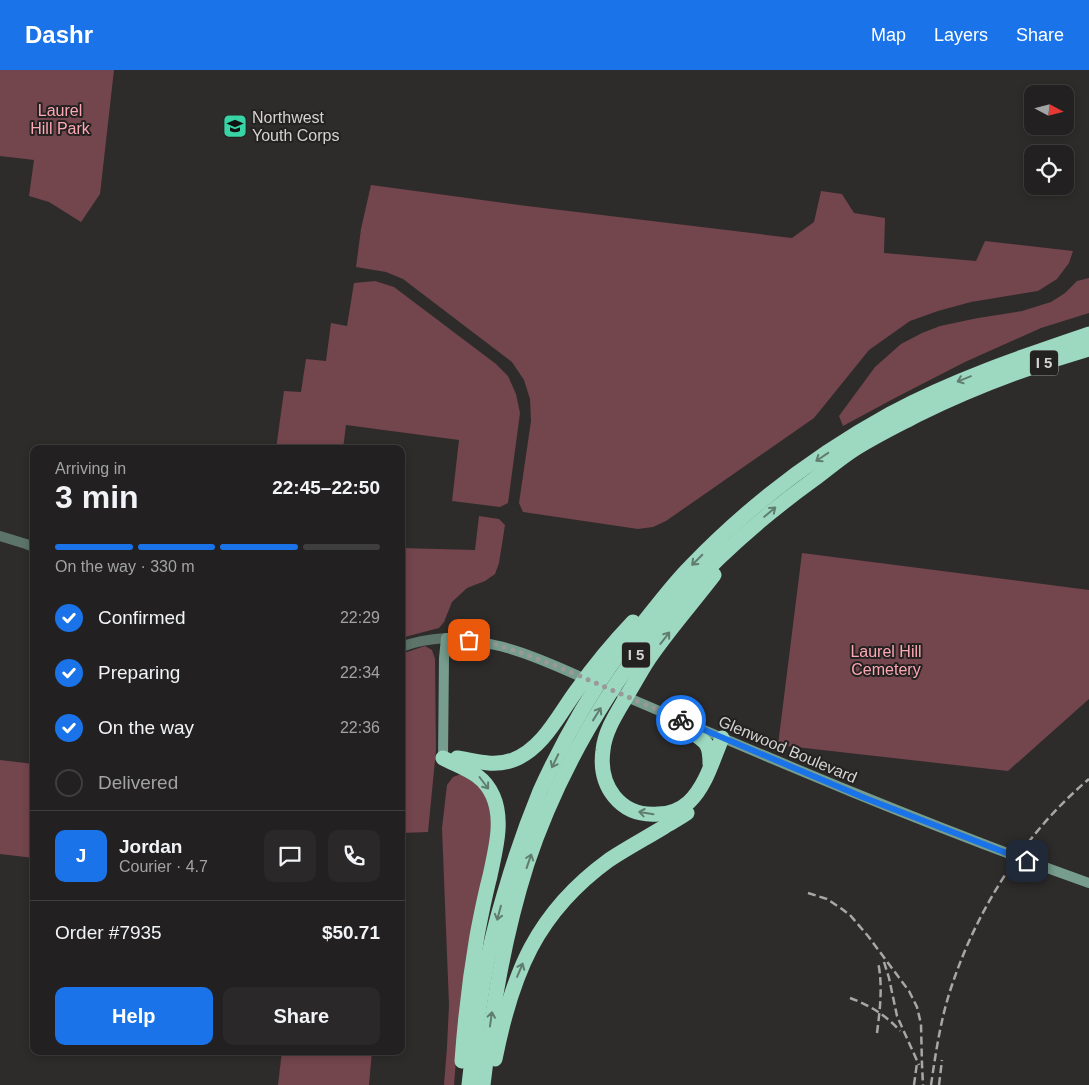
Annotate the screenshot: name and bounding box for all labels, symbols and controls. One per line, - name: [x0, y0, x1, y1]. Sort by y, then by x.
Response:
- text: Dashr: [25, 21, 93, 48]
- text: Map: [871, 25, 906, 45]
- text: Layers: [934, 25, 988, 45]
- text: Share: [1016, 25, 1064, 45]
- north arrow: [1024, 85, 1074, 135]
- map controls: [1024, 85, 1074, 195]
- park label: Laurel Hill Park: [30, 102, 91, 137]
- place label: Northwest Youth Corps: [252, 109, 339, 144]
- school or university icon: Northwest Youth Corps: [222, 113, 248, 139]
- button: locate: [1024, 145, 1074, 195]
- road number: I 5: [1030, 350, 1058, 376]
- one-way arrow: [957, 375, 972, 385]
- one-way arrow: [815, 452, 829, 462]
- text: Arriving in: [55, 460, 126, 477]
- text: 22:45–22:50: [272, 477, 380, 498]
- text: 3 min: [55, 479, 139, 515]
- one-way arrow: [763, 507, 776, 518]
- one-way arrow: [690, 554, 703, 566]
- text: On the way · 330 m: [55, 558, 195, 575]
- icon: check: [55, 604, 83, 632]
- text: Confirmed: [98, 607, 186, 628]
- text: 22:29: [340, 609, 380, 626]
- pin: [448, 619, 490, 661]
- icon: bag: [455, 626, 483, 654]
- one-way arrow: [659, 632, 670, 645]
- road number: I 5: [622, 642, 650, 668]
- park label: Laurel Hill Cemetery: [850, 643, 922, 678]
- icon: check: [55, 659, 83, 687]
- text: Preparing: [98, 662, 180, 683]
- text: 22:34: [340, 664, 380, 681]
- courier: [656, 695, 706, 745]
- icon: bike: [667, 706, 695, 734]
- one-way arrow: [592, 708, 602, 722]
- street label: Glenwood Boulevard: [716, 713, 859, 786]
- icon: check: [55, 714, 83, 742]
- text: On the way: [98, 717, 194, 738]
- text: 22:36: [340, 719, 380, 736]
- one-way arrow: [550, 753, 559, 768]
- text: Delivered: [98, 772, 178, 793]
- one-way arrow: [478, 776, 489, 789]
- one-way arrow: [638, 808, 654, 818]
- button: chat: [264, 830, 316, 882]
- button: phone: [328, 830, 380, 882]
- text: Jordan: [119, 836, 182, 857]
- pin: [1006, 840, 1048, 882]
- text: J: [76, 845, 86, 866]
- icon: home: [1013, 847, 1041, 875]
- one-way arrow: [524, 854, 534, 870]
- text: Courier · 4.7: [119, 858, 208, 875]
- one-way arrow: [493, 905, 503, 921]
- text: Order #7935: [55, 922, 162, 943]
- text: $50.71: [322, 922, 380, 943]
- one-way arrow: [516, 963, 526, 978]
- button: Help: [55, 987, 213, 1045]
- button: Share: [223, 987, 380, 1045]
- one-way arrow: [487, 1012, 497, 1028]

